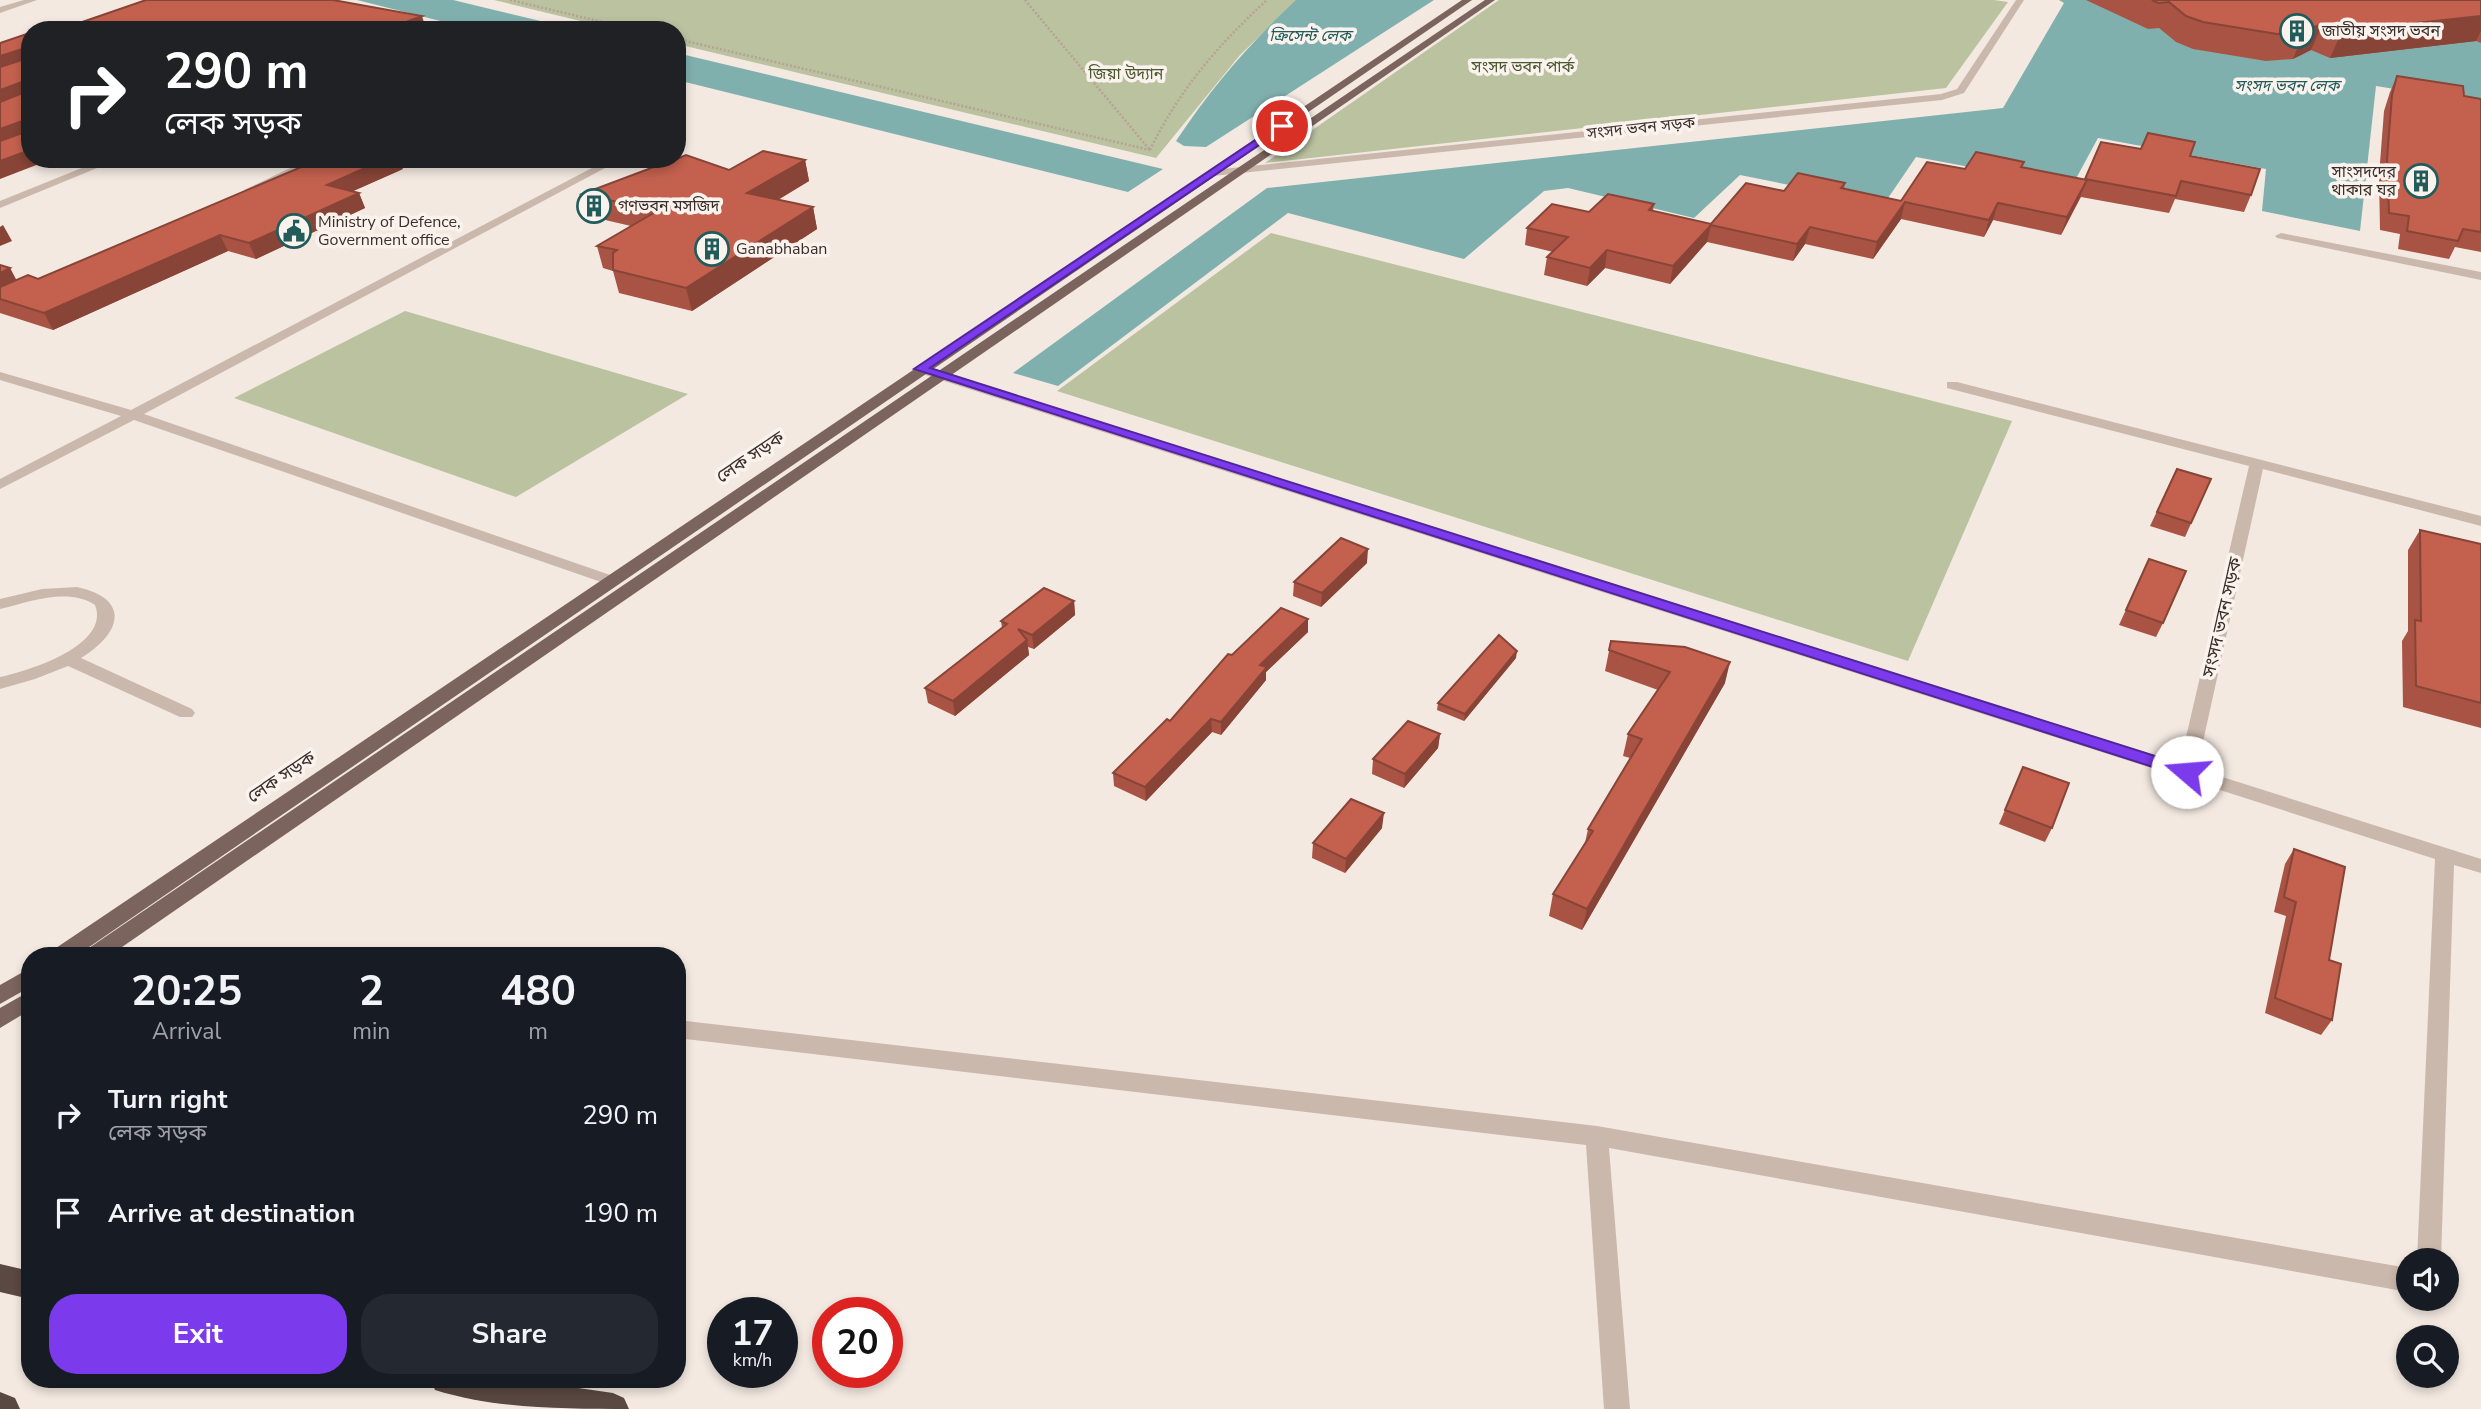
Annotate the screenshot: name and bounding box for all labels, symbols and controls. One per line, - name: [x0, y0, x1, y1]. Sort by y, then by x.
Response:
- building icon: জাতীয় সংসদ ভবন: [2278, 12, 2316, 50]
- place label: জাতীয় সংসদ ভবন: [2321, 20, 2440, 42]
- water label: ক্রিসেন্ট লেক: [1269, 25, 1354, 47]
- text: 290 m: [164, 38, 308, 105]
- icon: right: [49, 49, 140, 140]
- park label: সংসদ ভবন পার্ক: [1470, 56, 1576, 78]
- park label: জিয়া উদ্যান: [1088, 63, 1164, 85]
- water label: সংসদ ভবন লেক: [2235, 75, 2342, 97]
- pin: [1252, 96, 1312, 156]
- text: লেক সড়ক: [164, 102, 302, 145]
- icon: arrive: [1263, 107, 1301, 145]
- street label: সংসদ ভবন সড়ক: [1585, 111, 1697, 145]
- place label: সাংসদদের থাকার ঘর: [2331, 161, 2396, 201]
- building icon: সাংসদদের থাকার ঘর: [2402, 162, 2440, 200]
- building icon: গণভবন মসজিদ: [575, 187, 613, 225]
- place label: গণভবন মসজিদ: [618, 195, 721, 217]
- place label: Ministry of Defence, Government office: [318, 211, 461, 251]
- public building icon: Ministry of Defence, Government office: [275, 212, 313, 250]
- building icon: Ganabhaban: [693, 230, 731, 268]
- place label: Ganabhaban: [736, 238, 827, 260]
- street label: লেক সড়ক: [711, 425, 789, 489]
- street label: সংসদ ভবন সড়ক: [2196, 554, 2248, 680]
- position arrow: [2150, 735, 2224, 809]
- street label: লেক সড়ক: [242, 745, 320, 809]
- text: 20:25: [131, 963, 242, 1020]
- text: 2: [359, 963, 384, 1020]
- text: 480: [500, 963, 576, 1020]
- text: Arrival: [152, 1016, 221, 1047]
- text: min: [352, 1016, 390, 1047]
- text: m: [528, 1016, 548, 1047]
- text: Turn right: [108, 1082, 227, 1117]
- icon: right: [49, 1096, 87, 1134]
- text: 290 m: [582, 1098, 658, 1133]
- text: লেক সড়ক: [108, 1117, 207, 1148]
- icon: arrive: [49, 1194, 87, 1232]
- text: Arrive at destination: [108, 1196, 355, 1231]
- text: 190 m: [582, 1196, 658, 1231]
- map controls: [2396, 1248, 2459, 1388]
- button: sound: [2396, 1248, 2459, 1311]
- button: Exit: [49, 1294, 347, 1374]
- button: Share: [361, 1294, 658, 1374]
- speed limit sign: 20: [812, 1297, 903, 1388]
- text: 17: [731, 1310, 774, 1357]
- button: search: [2396, 1325, 2459, 1388]
- text: km/h: [733, 1348, 772, 1372]

